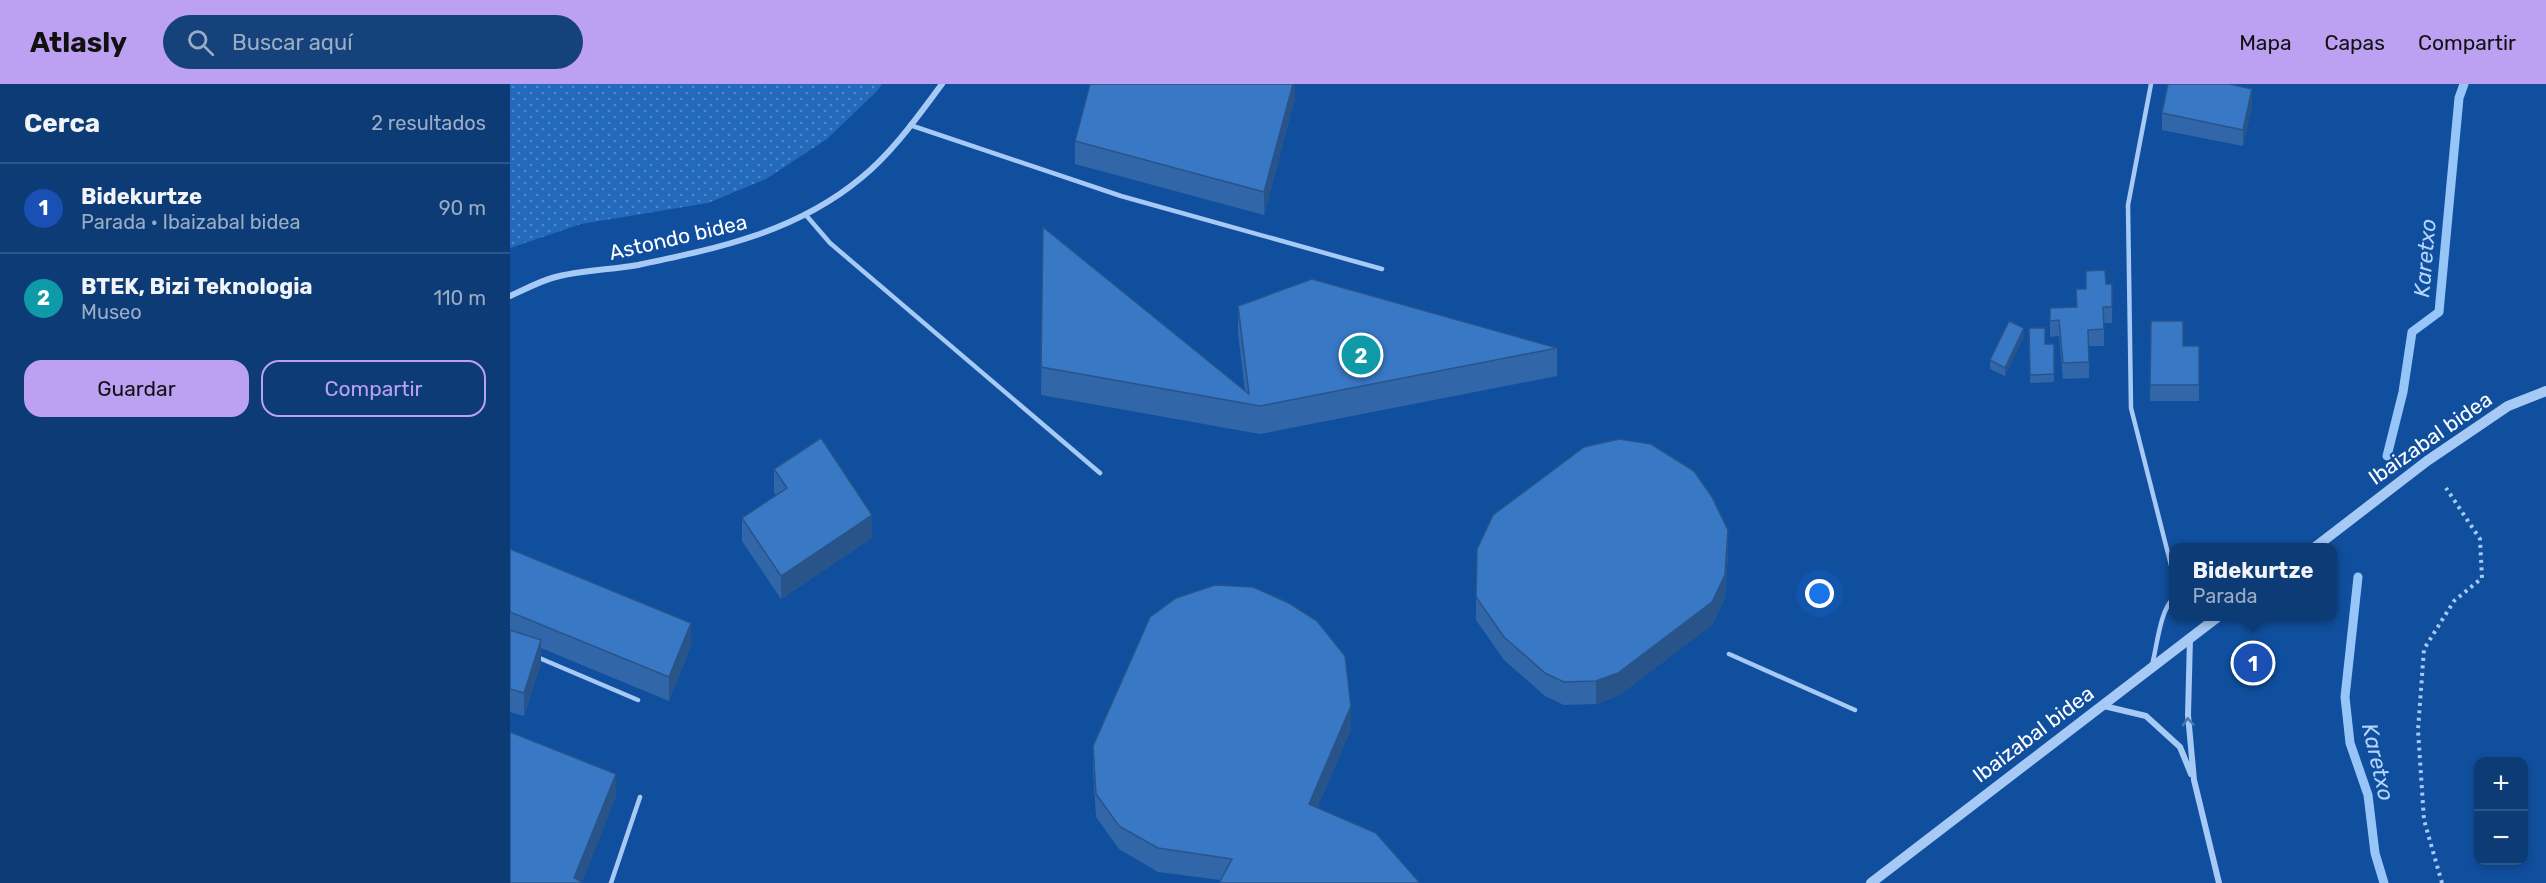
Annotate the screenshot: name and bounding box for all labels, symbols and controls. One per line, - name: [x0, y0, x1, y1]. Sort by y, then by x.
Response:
- search box: [163, 15, 583, 69]
- text: Atlasly: [30, 26, 127, 59]
- icon: search: [184, 26, 217, 59]
- text: Buscar aquí: [232, 29, 352, 56]
- text: Mapa: [2239, 30, 2292, 55]
- text: Capas: [2325, 30, 2385, 55]
- text: Compartir: [2418, 30, 2516, 55]
- text: Cerca: [24, 108, 100, 139]
- text: 2 resultados: [371, 111, 486, 135]
- text: Bidekurtze: [81, 183, 202, 210]
- text: 1: [39, 196, 48, 220]
- text: 90 m: [439, 196, 486, 220]
- street label: Astondo bidea: [607, 209, 749, 265]
- text: Parada · Ibaizabal bidea: [81, 210, 301, 234]
- water label: Karetxo: [2408, 218, 2442, 298]
- text: BTEK, Bizi Teknologia: [81, 273, 312, 300]
- text: 2: [37, 286, 50, 310]
- text: 110 m: [434, 286, 486, 310]
- text: Museo: [81, 300, 142, 324]
- pin: 2: [1342, 332, 1380, 378]
- button: Guardar: [24, 360, 249, 417]
- button: Compartir: [261, 360, 486, 417]
- street label: Ibaizabal bidea: [2363, 386, 2497, 490]
- popup: [2169, 543, 2337, 621]
- text: Bidekurtze: [2192, 557, 2314, 584]
- your location: [1805, 579, 1834, 608]
- text: Parada: [2192, 584, 2258, 608]
- pin: 1: [2234, 640, 2272, 686]
- street label: Ibaizabal bidea: [1968, 680, 2098, 788]
- one-way arrow: [2182, 717, 2195, 726]
- water label: Karetxo: [2356, 721, 2400, 803]
- map controls: [2474, 757, 2528, 865]
- button: +: [2474, 757, 2528, 811]
- button: −: [2474, 811, 2528, 865]

